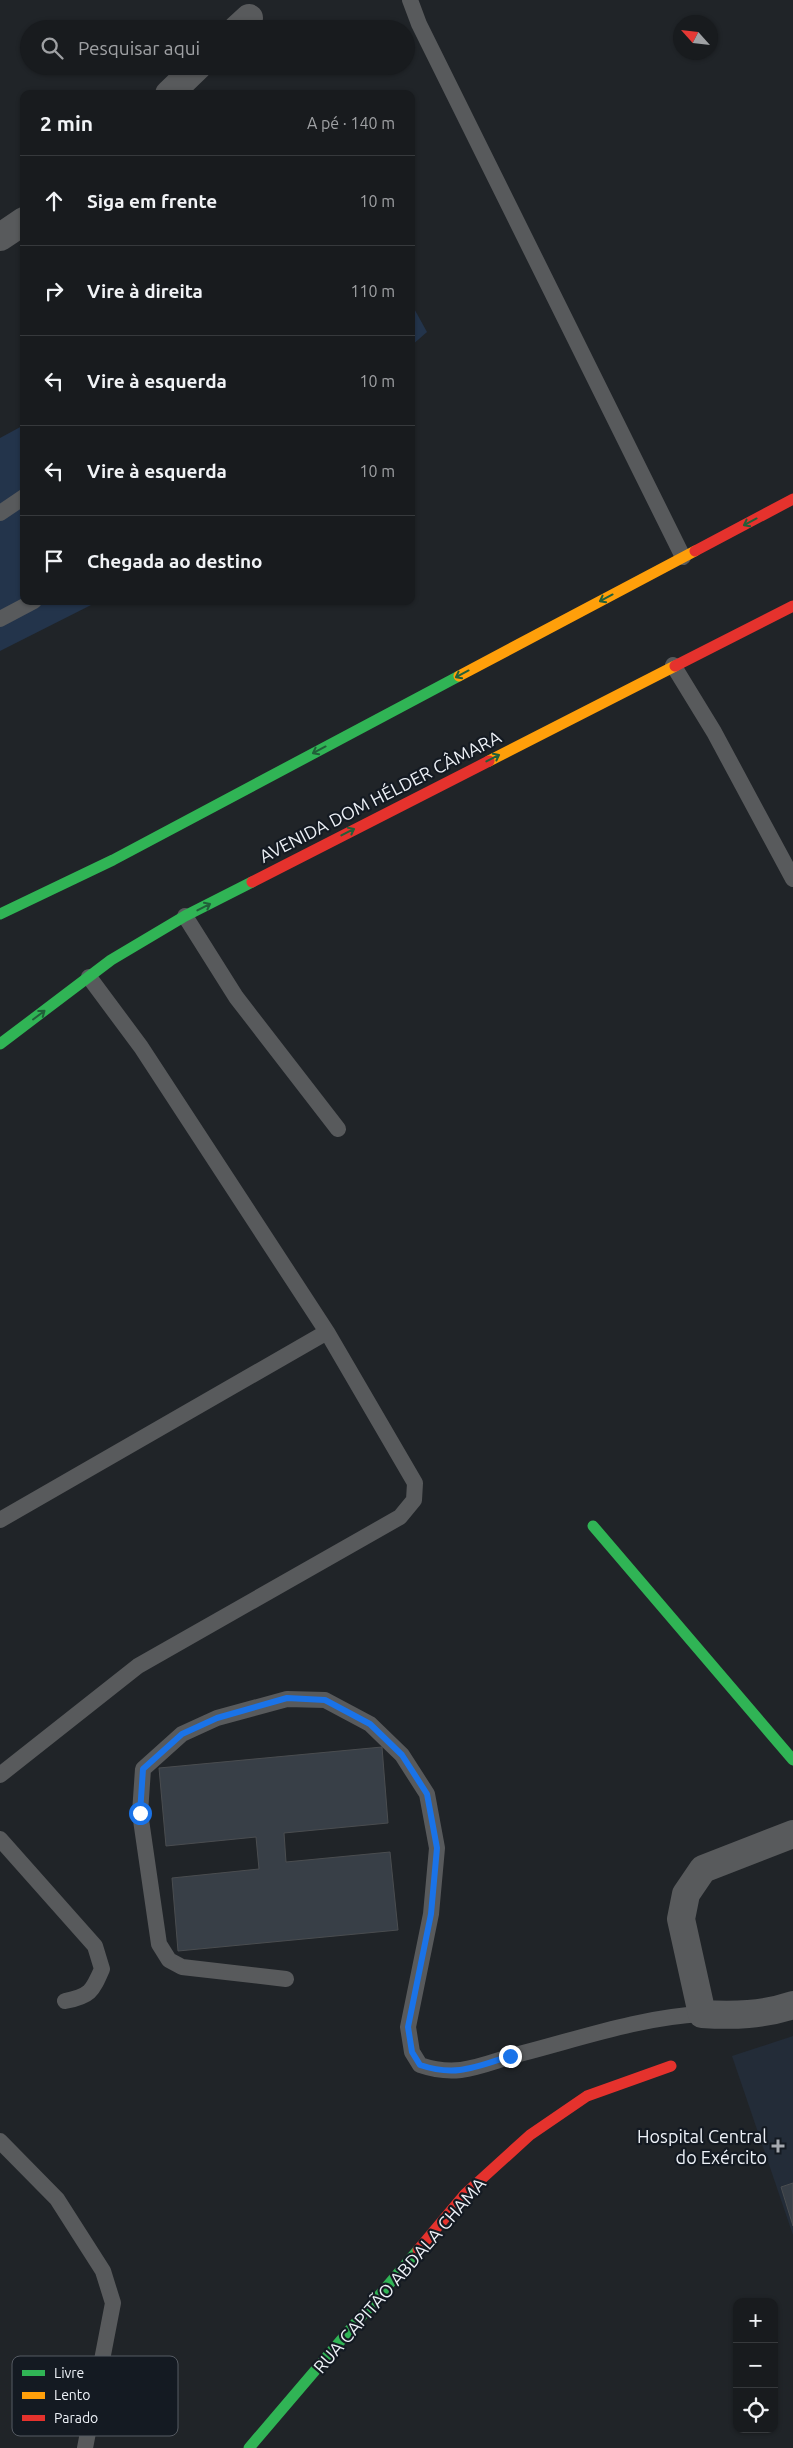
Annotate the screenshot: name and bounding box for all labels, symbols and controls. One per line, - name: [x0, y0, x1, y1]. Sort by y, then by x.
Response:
- north arrow: [673, 15, 718, 60]
- search box: [20, 20, 415, 75]
- icon: search: [38, 34, 66, 62]
- text: Pesquisar aqui: [78, 37, 200, 59]
- text: 2 min: [40, 111, 93, 135]
- text: A pé · 140 m: [307, 114, 395, 132]
- icon: ahead: [40, 187, 68, 215]
- text: Siga em frente: [87, 190, 217, 212]
- text: 10 m: [359, 192, 395, 210]
- icon: right: [40, 277, 68, 305]
- text: Vire à direita: [87, 280, 203, 302]
- text: 110 m: [350, 282, 395, 300]
- icon: left: [40, 367, 68, 395]
- text: Vire à esquerda: [87, 370, 227, 392]
- text: 10 m: [359, 372, 395, 390]
- icon: left: [40, 457, 68, 485]
- text: Vire à esquerda: [87, 460, 227, 482]
- text: 10 m: [359, 462, 395, 480]
- one-way arrow: [743, 518, 758, 527]
- icon: arrive: [40, 547, 68, 575]
- text: Chegada ao destino: [87, 550, 263, 572]
- one-way arrow: [599, 594, 614, 603]
- one-way arrow: [455, 669, 470, 679]
- street label: AVENIDA DOM HÉLDER CÂMARA: [255, 725, 504, 866]
- one-way arrow: [312, 746, 327, 755]
- one-way arrow: [485, 753, 500, 763]
- one-way arrow: [340, 827, 355, 836]
- one-way arrow: [196, 902, 211, 912]
- one-way arrow: [32, 1010, 46, 1020]
- route start: [129, 1802, 152, 1825]
- route end: [499, 2045, 522, 2068]
- place label: Hospital Central do Exército: [637, 2126, 767, 2167]
- marker: Hospital Central do Exército: [771, 2139, 785, 2153]
- street label: RUA CAPITÃO ABDALA CHAMA: [308, 2173, 489, 2377]
- map controls: [733, 2298, 778, 2433]
- button: +: [733, 2298, 778, 2343]
- button: −: [733, 2343, 778, 2388]
- legend: [12, 2356, 178, 2436]
- text: Livre: [54, 2365, 84, 2381]
- text: Lento: [54, 2387, 91, 2403]
- button: locate: [733, 2388, 778, 2433]
- text: Parado: [54, 2410, 98, 2426]

